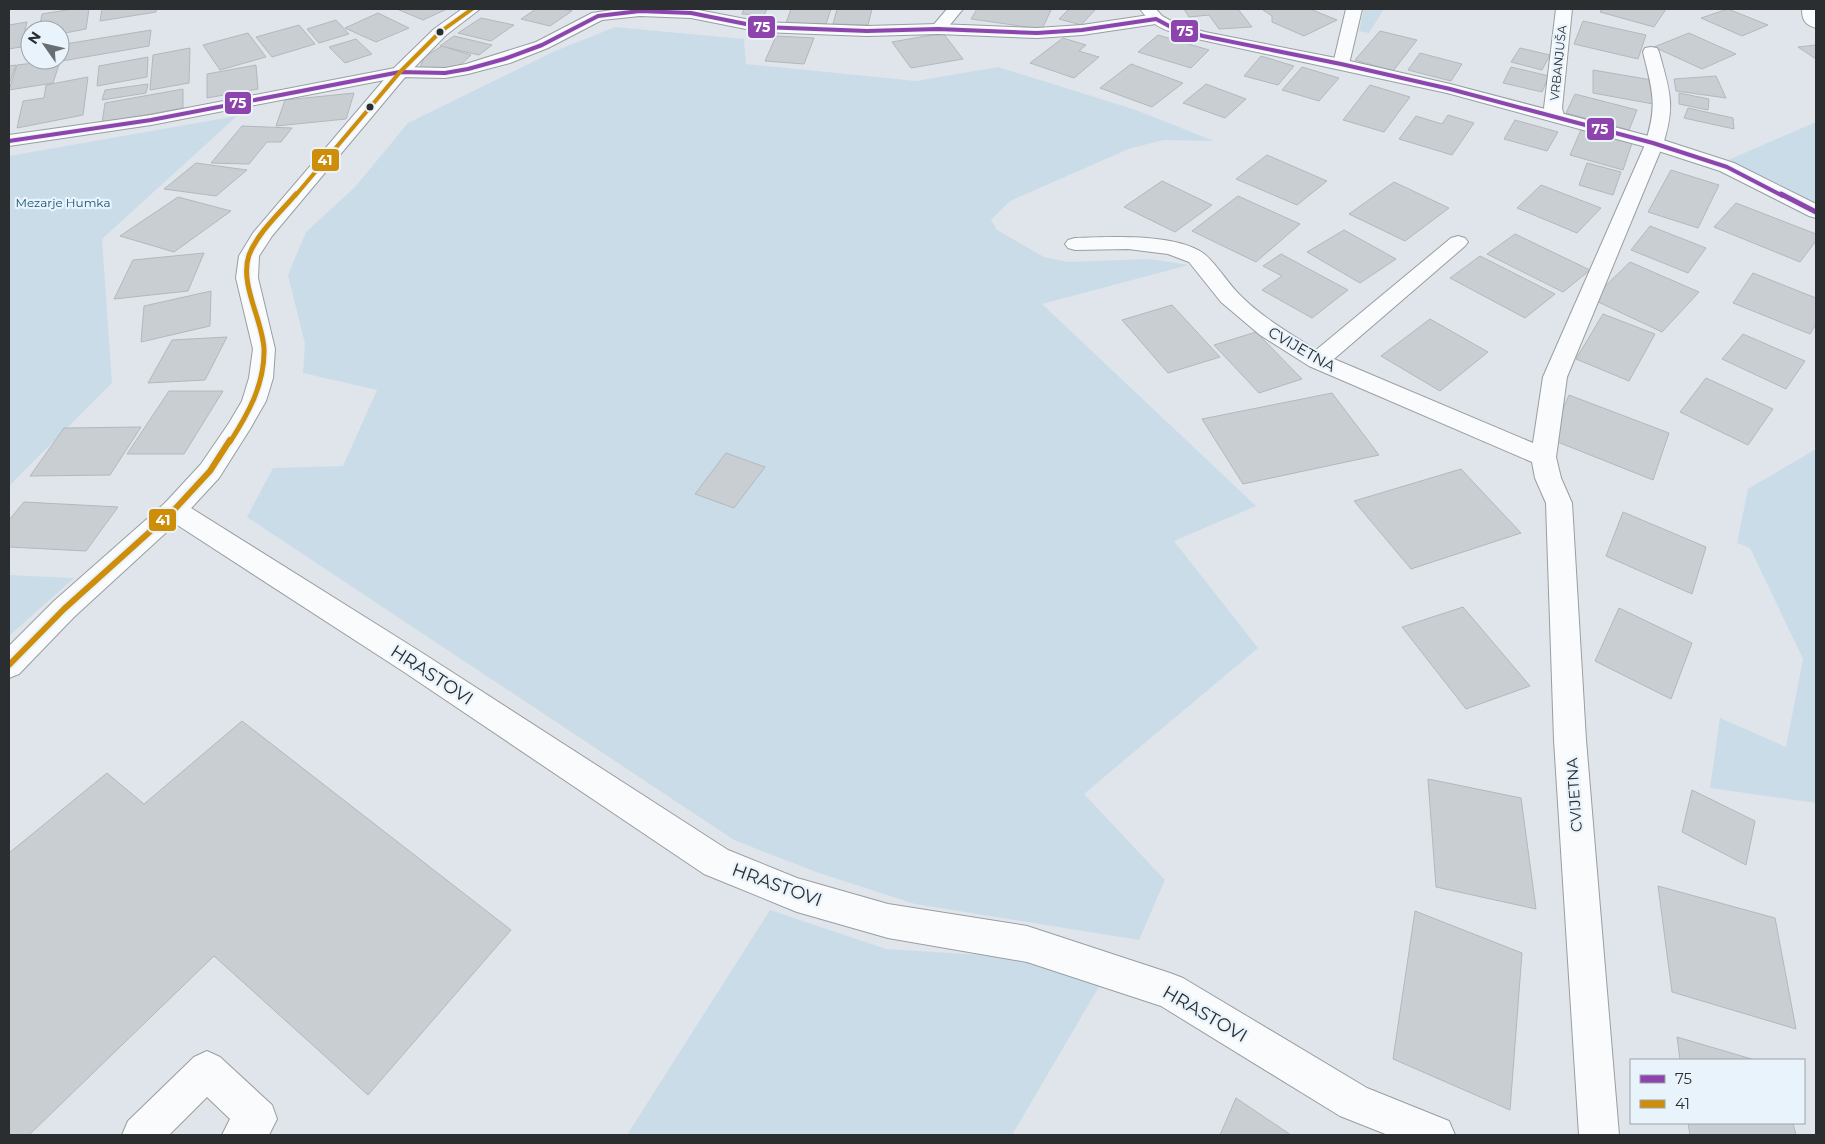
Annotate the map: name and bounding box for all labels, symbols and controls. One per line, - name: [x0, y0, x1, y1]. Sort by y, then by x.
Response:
- line badge: 75: [747, 15, 776, 39]
- text: 75: [754, 18, 770, 36]
- line badge: 75: [1170, 19, 1199, 43]
- north arrow: [20, 20, 70, 70]
- text: 75: [1177, 22, 1193, 40]
- street label: VRBANJUŠA: [1547, 24, 1569, 101]
- unlabelled marker: [435, 27, 445, 37]
- text: N: [24, 28, 45, 47]
- line badge: 75: [224, 91, 252, 115]
- text: 75: [230, 94, 246, 112]
- unlabelled marker: [365, 102, 375, 112]
- line badge: 75: [1586, 117, 1615, 141]
- text: 75: [1592, 120, 1608, 138]
- line badge: 41: [311, 148, 340, 172]
- text: 41: [318, 151, 332, 169]
- park label: Mezarje Humka: [15, 195, 111, 210]
- street label: CVIJETNA: [1265, 322, 1339, 376]
- line badge: 41: [148, 508, 177, 532]
- text: 41: [156, 511, 170, 529]
- street label: HRASTOVI: [387, 640, 477, 710]
- street label: CVIJETNA: [1562, 757, 1586, 833]
- street label: HRASTOVI: [729, 859, 825, 911]
- street label: HRASTOVI: [1159, 981, 1251, 1047]
- legend: [1630, 1059, 1805, 1124]
- text: 75: [1675, 1069, 1692, 1088]
- text: 41: [1675, 1094, 1690, 1113]

